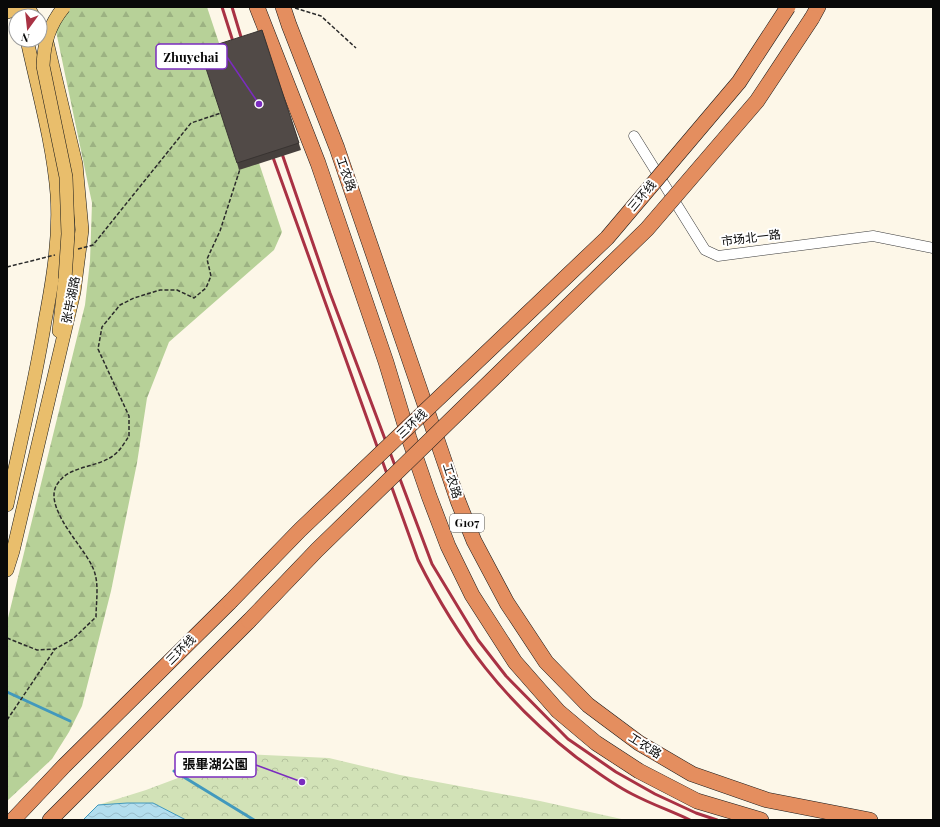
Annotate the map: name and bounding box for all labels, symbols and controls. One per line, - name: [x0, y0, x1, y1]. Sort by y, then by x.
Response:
- north arrow: [8, 8, 48, 48]
- text: N: [19, 30, 31, 46]
- callout: Zhuyehai: [156, 44, 227, 69]
- text: Zhuyehai: [163, 48, 219, 65]
- street label: 工农路: [334, 154, 360, 193]
- street label: 三环线: [624, 176, 659, 214]
- street label: 市场北一路: [720, 225, 782, 249]
- street label: 张毕湖路: [58, 275, 82, 325]
- street label: 三环线: [393, 405, 430, 441]
- street label: 工农路: [440, 461, 466, 500]
- road number: G107: [450, 514, 484, 532]
- street label: 三环线: [162, 631, 199, 668]
- street label: 工农路: [626, 729, 665, 761]
- callout: 張畢湖公園: [175, 752, 256, 777]
- text: 張畢湖公園: [182, 755, 248, 772]

